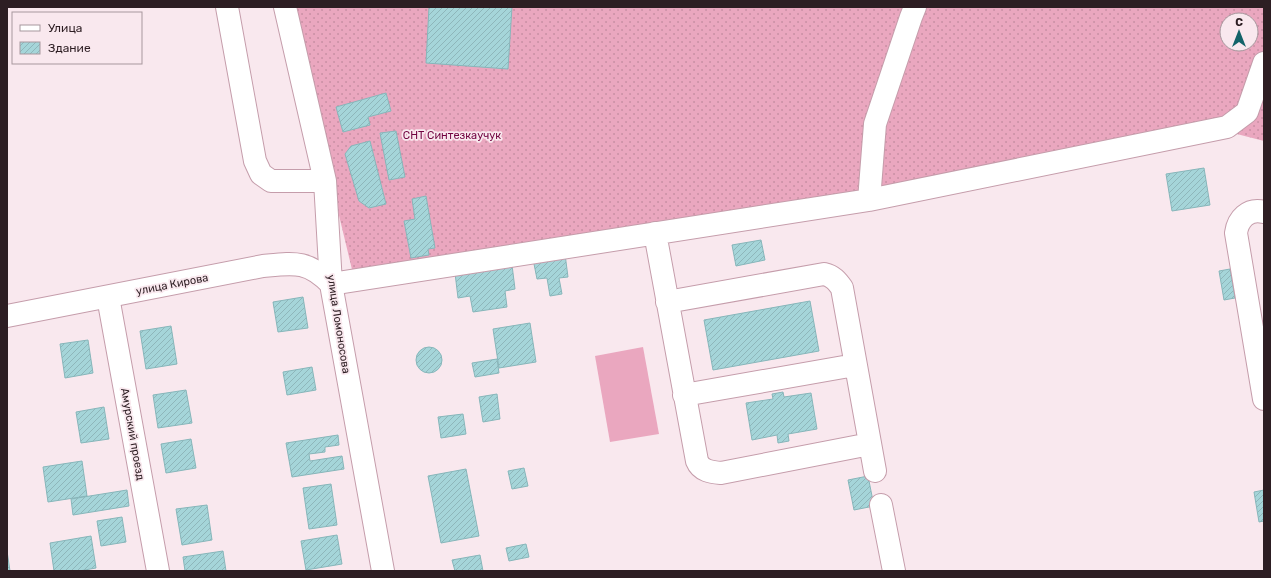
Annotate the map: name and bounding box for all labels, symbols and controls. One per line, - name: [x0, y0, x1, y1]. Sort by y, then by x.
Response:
- legend: [12, 12, 142, 64]
- north arrow: [1219, 12, 1259, 52]
- text: С: [1235, 16, 1243, 29]
- text: Улица: [48, 21, 82, 35]
- text: Здание: [48, 41, 91, 55]
- park label: СНТ Синтезкаучук: [403, 129, 501, 142]
- street label: улица Кирова: [135, 271, 209, 298]
- street label: улица Ломоносова: [324, 274, 353, 374]
- street label: Амурский проезд: [118, 387, 147, 482]

